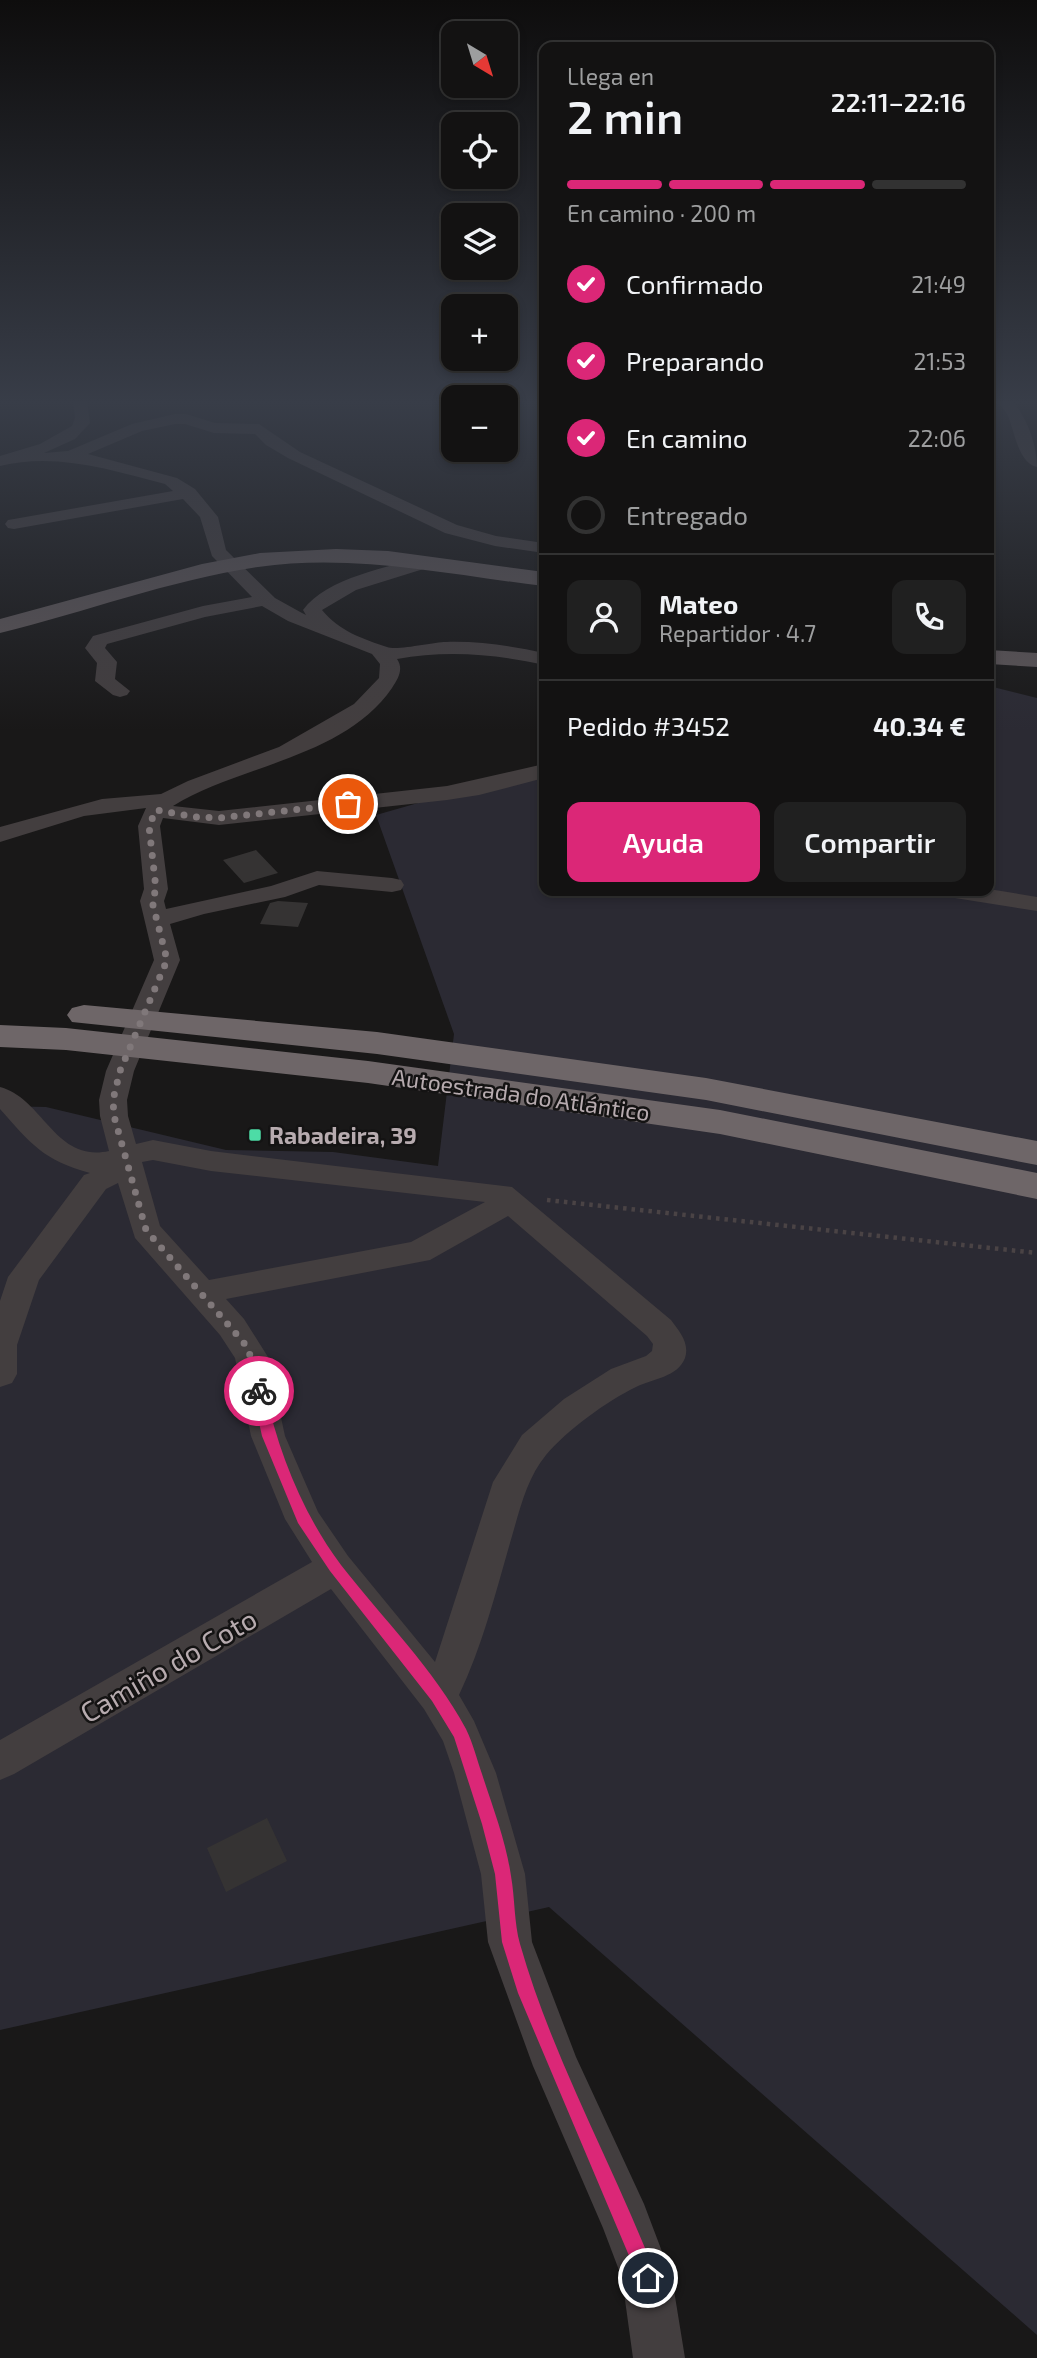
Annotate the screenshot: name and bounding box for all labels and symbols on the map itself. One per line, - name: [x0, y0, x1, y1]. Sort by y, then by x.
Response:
- north arrow: [441, 21, 518, 98]
- pin: [318, 774, 378, 834]
- street label: Autoestrada do Atlántico: [390, 1062, 652, 1126]
- place label: Rabadeira, 39: [269, 1121, 417, 1149]
- marker: Rabadeira, 39: [247, 1127, 263, 1143]
- courier: [224, 1356, 294, 1426]
- street label: Camiño do Coto: [74, 1601, 262, 1729]
- pin: [618, 2248, 678, 2308]

